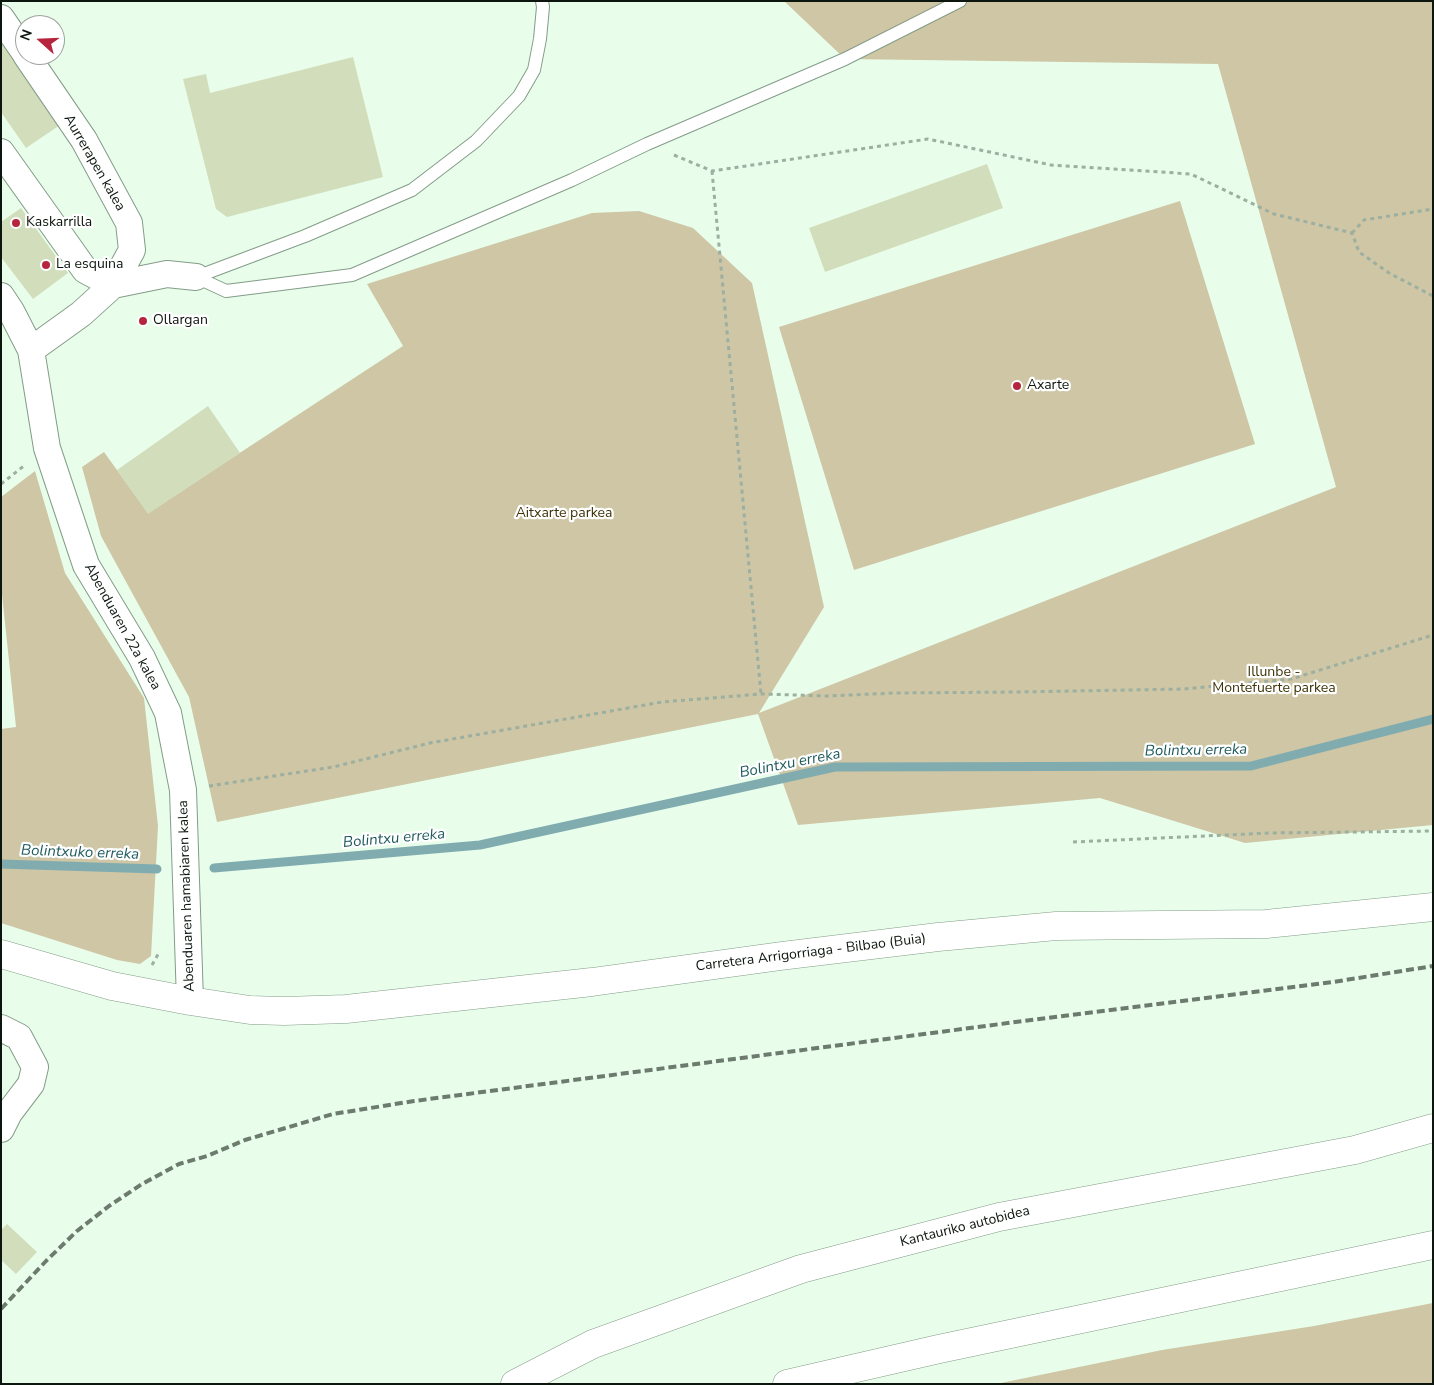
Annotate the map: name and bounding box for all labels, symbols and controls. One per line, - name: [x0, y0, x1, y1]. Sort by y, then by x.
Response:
- north arrow: [15, 15, 65, 65]
- text: N: [16, 27, 37, 43]
- street label: Aurrerapen kalea: [60, 112, 128, 214]
- place label: Kaskarrilla: [26, 215, 92, 231]
- marker: Kaskarrilla: [10, 217, 22, 229]
- place label: La esquina: [56, 257, 123, 273]
- marker: La esquina: [40, 259, 52, 271]
- place label: Ollargan: [153, 313, 208, 329]
- marker: Ollargan: [137, 315, 149, 327]
- place label: Axarte: [1027, 378, 1069, 394]
- marker: Axarte: [1011, 380, 1023, 392]
- park label: Aitxarte parkea: [516, 506, 612, 522]
- street label: Abenduaren 22a kalea: [80, 561, 164, 693]
- park label: Illunbe - Montefuerte parkea: [1212, 665, 1336, 698]
- water label: Bolintxu erreka: [1145, 741, 1247, 761]
- water label: Bolintxu erreka: [738, 745, 842, 783]
- street label: Abenduaren hamabiaren kalea: [175, 800, 199, 992]
- water label: Bolintxu erreka: [342, 826, 446, 852]
- water label: Bolintxuko erreka: [21, 842, 139, 864]
- street label: Carretera Arrigorriaga - Bilbao (Buia): [695, 931, 927, 975]
- street label: Kantauriko autobidea: [898, 1203, 1032, 1251]

